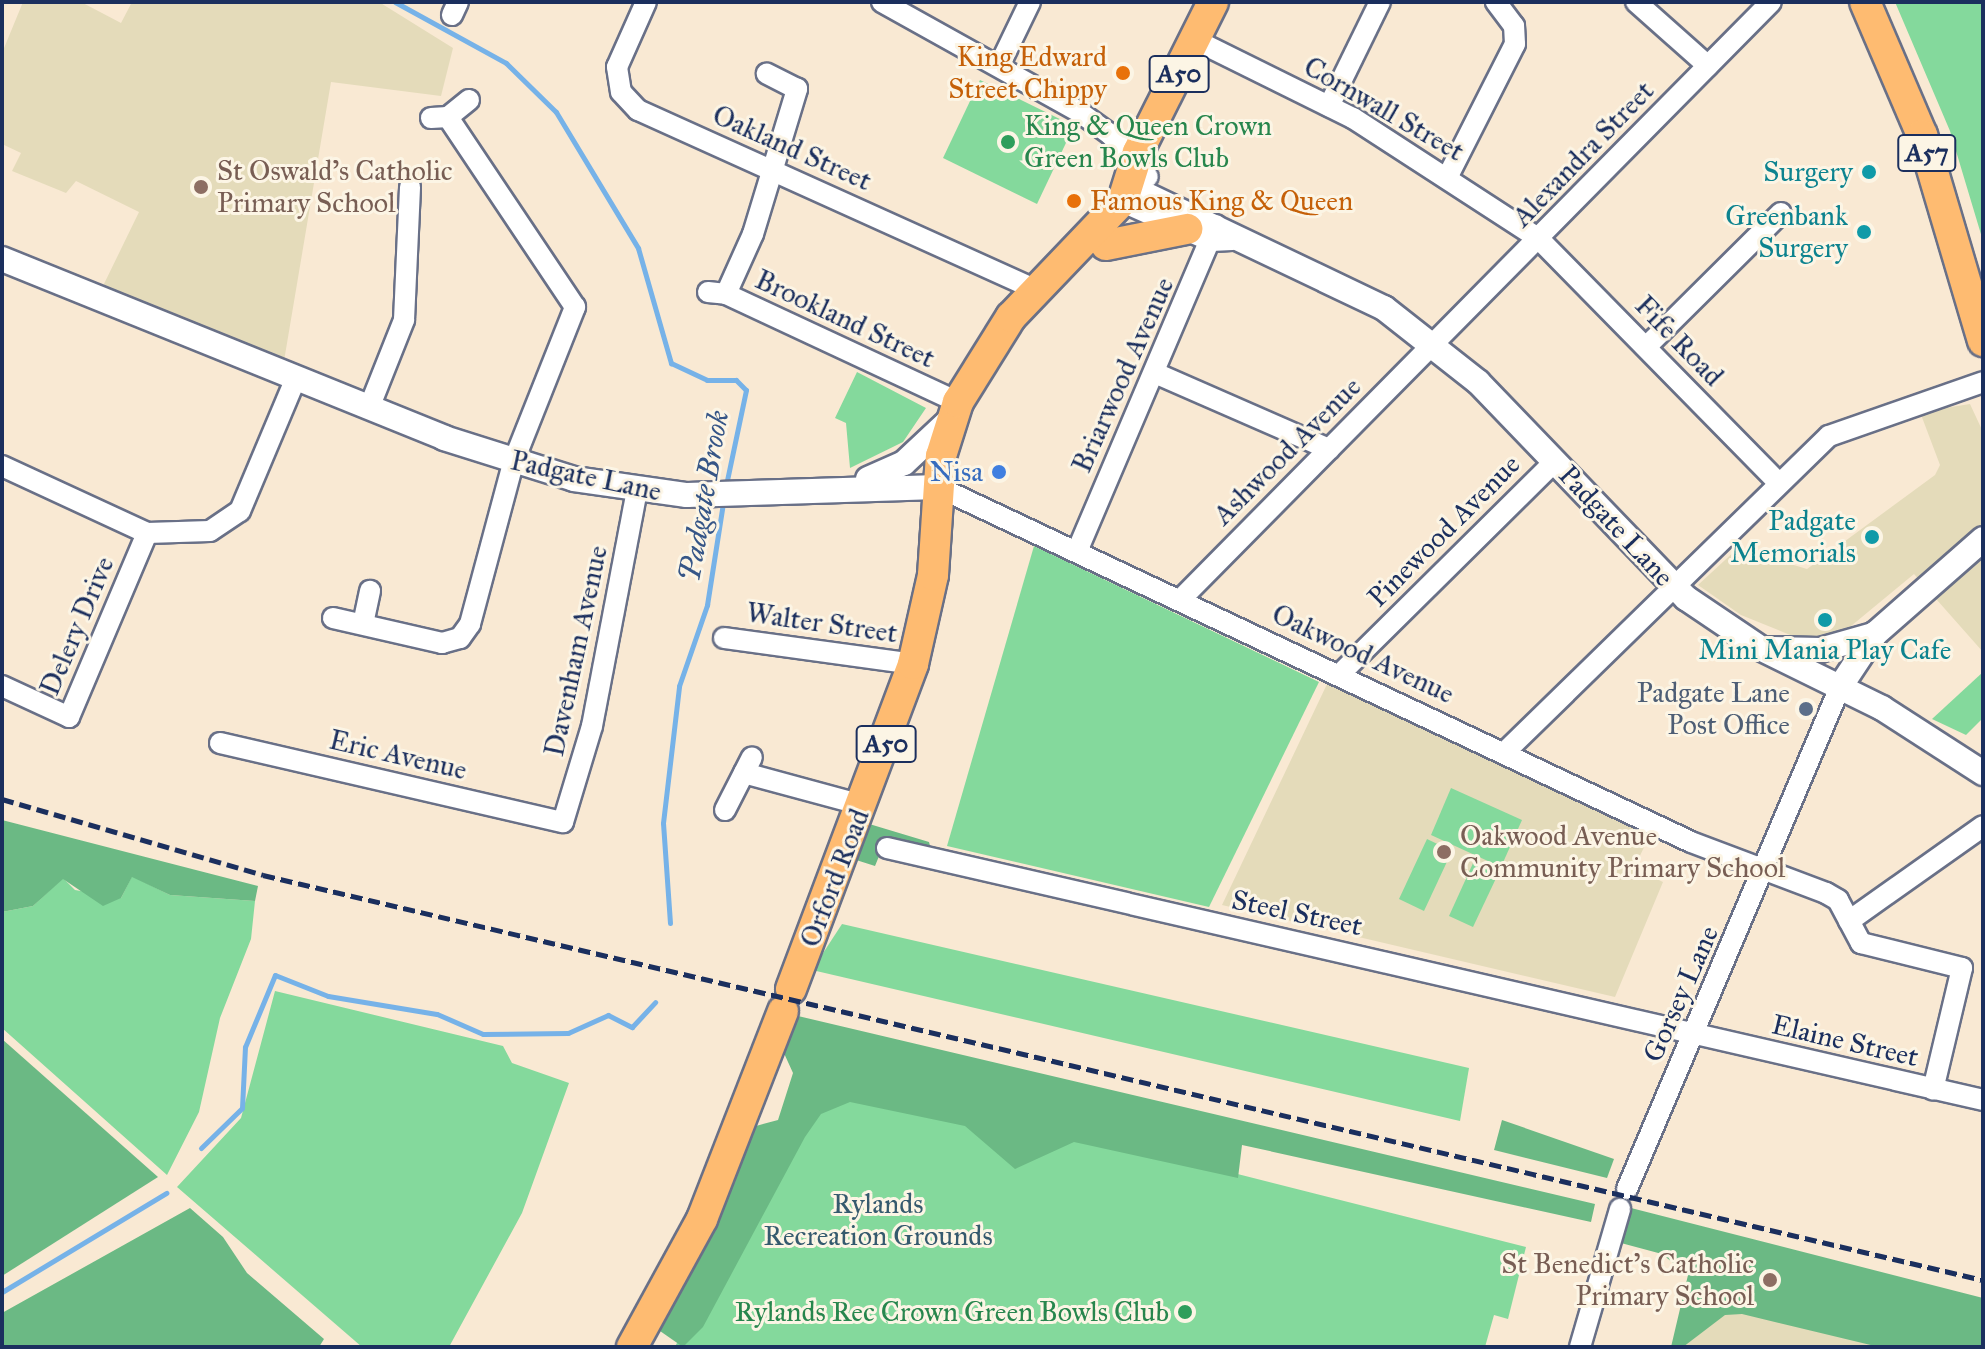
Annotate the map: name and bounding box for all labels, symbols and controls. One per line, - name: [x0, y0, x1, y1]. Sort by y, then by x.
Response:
- place label: King Edward Street Chippy: [948, 40, 1107, 106]
- street label: Cornwall Street: [1298, 50, 1470, 168]
- road number: A50: [1147, 52, 1211, 96]
- marker: King Edward Street Chippy: [1114, 64, 1132, 82]
- street label: Alexandra Street: [1505, 74, 1661, 234]
- street label: Oakland Street: [707, 98, 877, 198]
- place label: King & Queen Crown Green Bowls Club: [1024, 109, 1272, 175]
- road number: A57: [1897, 131, 1957, 175]
- marker: King & Queen Crown Green Bowls Club: [999, 133, 1017, 151]
- place label: St Oswald's Catholic Primary School: [217, 154, 453, 220]
- place label: Surgery: [1763, 155, 1853, 189]
- marker: Surgery: [1860, 163, 1878, 181]
- marker: St Oswald's Catholic Primary School: [192, 178, 210, 196]
- place label: Famous King & Queen: [1090, 184, 1353, 218]
- marker: Famous King & Queen: [1065, 192, 1083, 210]
- place label: Greenbank Surgery: [1725, 199, 1848, 265]
- marker: Greenbank Surgery: [1855, 223, 1873, 241]
- street label: Brookland Street: [750, 263, 940, 375]
- street label: Briarwood Avenue: [1065, 272, 1181, 478]
- street label: Fife Road: [1628, 289, 1730, 393]
- street label: Ashwood Avenue: [1206, 370, 1368, 532]
- water label: Padgate Brook: [671, 408, 737, 584]
- street label: Padgate Lane: [508, 444, 664, 508]
- street label: Pinewood Avenue: [1361, 448, 1527, 614]
- place label: Nisa: [930, 455, 983, 489]
- street label: Padgate Lane: [1551, 459, 1681, 593]
- marker: Nisa: [990, 463, 1008, 481]
- place label: Padgate Memorials: [1730, 504, 1856, 570]
- marker: Padgate Memorials: [1863, 528, 1881, 546]
- street label: Davenham Avenue: [537, 543, 615, 759]
- street label: Delery Drive: [33, 552, 121, 700]
- street label: Walter Street: [744, 596, 900, 650]
- street label: Oakwood Avenue: [1267, 597, 1459, 711]
- marker: Mini Mania Play Cafe: [1816, 611, 1834, 629]
- place label: Mini Mania Play Cafe: [1699, 633, 1951, 667]
- place label: Padgate Lane Post Office: [1637, 676, 1790, 742]
- marker: Padgate Lane Post Office: [1797, 700, 1815, 718]
- road number: A50: [854, 722, 918, 766]
- street label: Eric Avenue: [326, 723, 470, 787]
- street label: Orford Road: [793, 804, 877, 952]
- place label: Oakwood Avenue Community Primary School: [1460, 819, 1785, 885]
- marker: Oakwood Avenue Community Primary School: [1435, 843, 1453, 861]
- street label: Steel Street: [1229, 883, 1365, 943]
- street label: Gorsey Lane: [1636, 921, 1726, 1067]
- street label: Elaine Street: [1768, 1008, 1922, 1074]
- park label: Rylands Recreation Grounds: [763, 1187, 993, 1253]
- place label: St Benedict's Catholic Primary School: [1501, 1247, 1754, 1313]
- marker: St Benedict's Catholic Primary School: [1761, 1271, 1779, 1289]
- place label: Rylands Rec Crown Green Bowls Club: [735, 1295, 1169, 1329]
- marker: Rylands Rec Crown Green Bowls Club: [1176, 1303, 1194, 1321]

